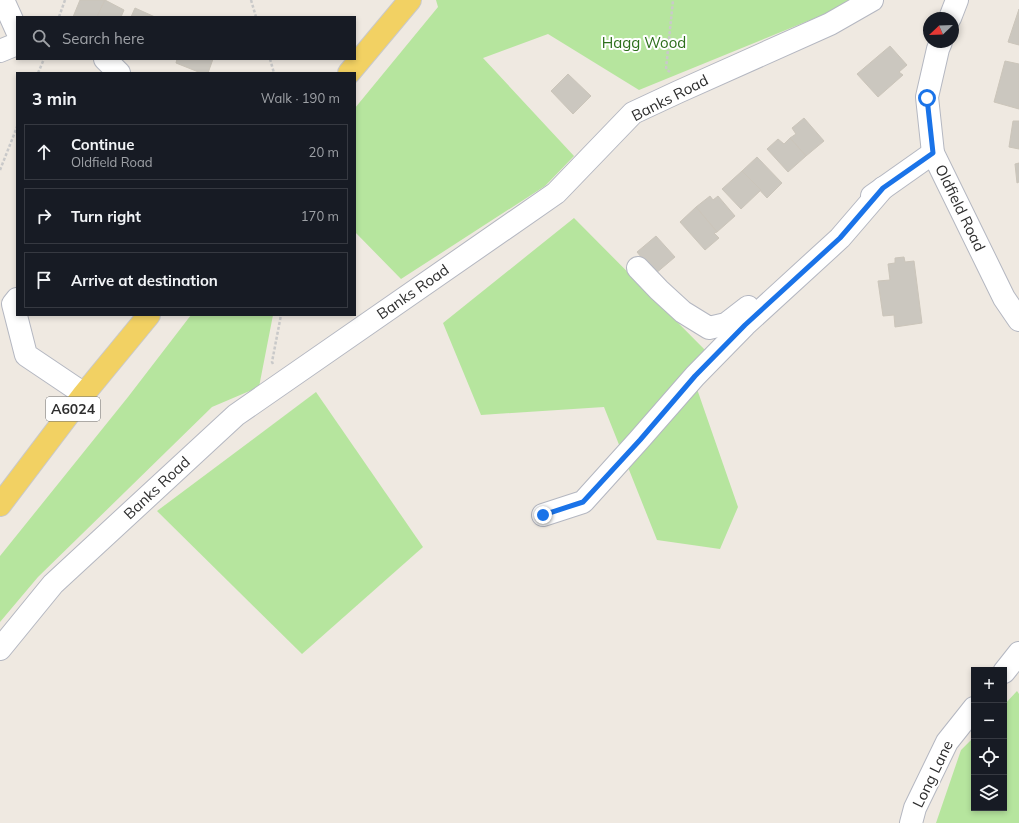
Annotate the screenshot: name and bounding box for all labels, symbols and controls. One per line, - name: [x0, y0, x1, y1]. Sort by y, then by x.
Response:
- north arrow: [923, 12, 959, 48]
- search box: [16, 16, 356, 60]
- icon: search: [30, 27, 52, 49]
- text: Search here: [62, 29, 144, 48]
- park label: Hagg Wood: [602, 33, 686, 52]
- street label: Banks Road: [628, 70, 711, 125]
- text: 3 min: [32, 88, 77, 109]
- route start: [918, 89, 936, 107]
- text: Walk · 190 m: [261, 90, 340, 106]
- text: Continue: [71, 135, 134, 154]
- icon: ahead: [33, 141, 55, 163]
- text: 20 m: [309, 144, 339, 160]
- text: Oldfield Road: [71, 154, 153, 170]
- street label: Oldfield Road: [931, 161, 990, 254]
- icon: right: [33, 205, 55, 227]
- text: Turn right: [71, 207, 141, 226]
- text: 170 m: [301, 208, 339, 224]
- street label: Banks Road: [373, 260, 452, 323]
- icon: arrive: [33, 269, 55, 291]
- text: Arrive at destination: [71, 271, 218, 290]
- road number: A6024: [46, 397, 100, 421]
- street label: Banks Road: [120, 452, 194, 523]
- route end: [534, 506, 552, 524]
- map controls: [971, 667, 1007, 811]
- button: +: [971, 667, 1007, 703]
- button: −: [971, 703, 1007, 739]
- street label: Long Lane: [908, 737, 957, 811]
- button: locate: [971, 739, 1007, 775]
- button: layers: [971, 775, 1007, 811]

